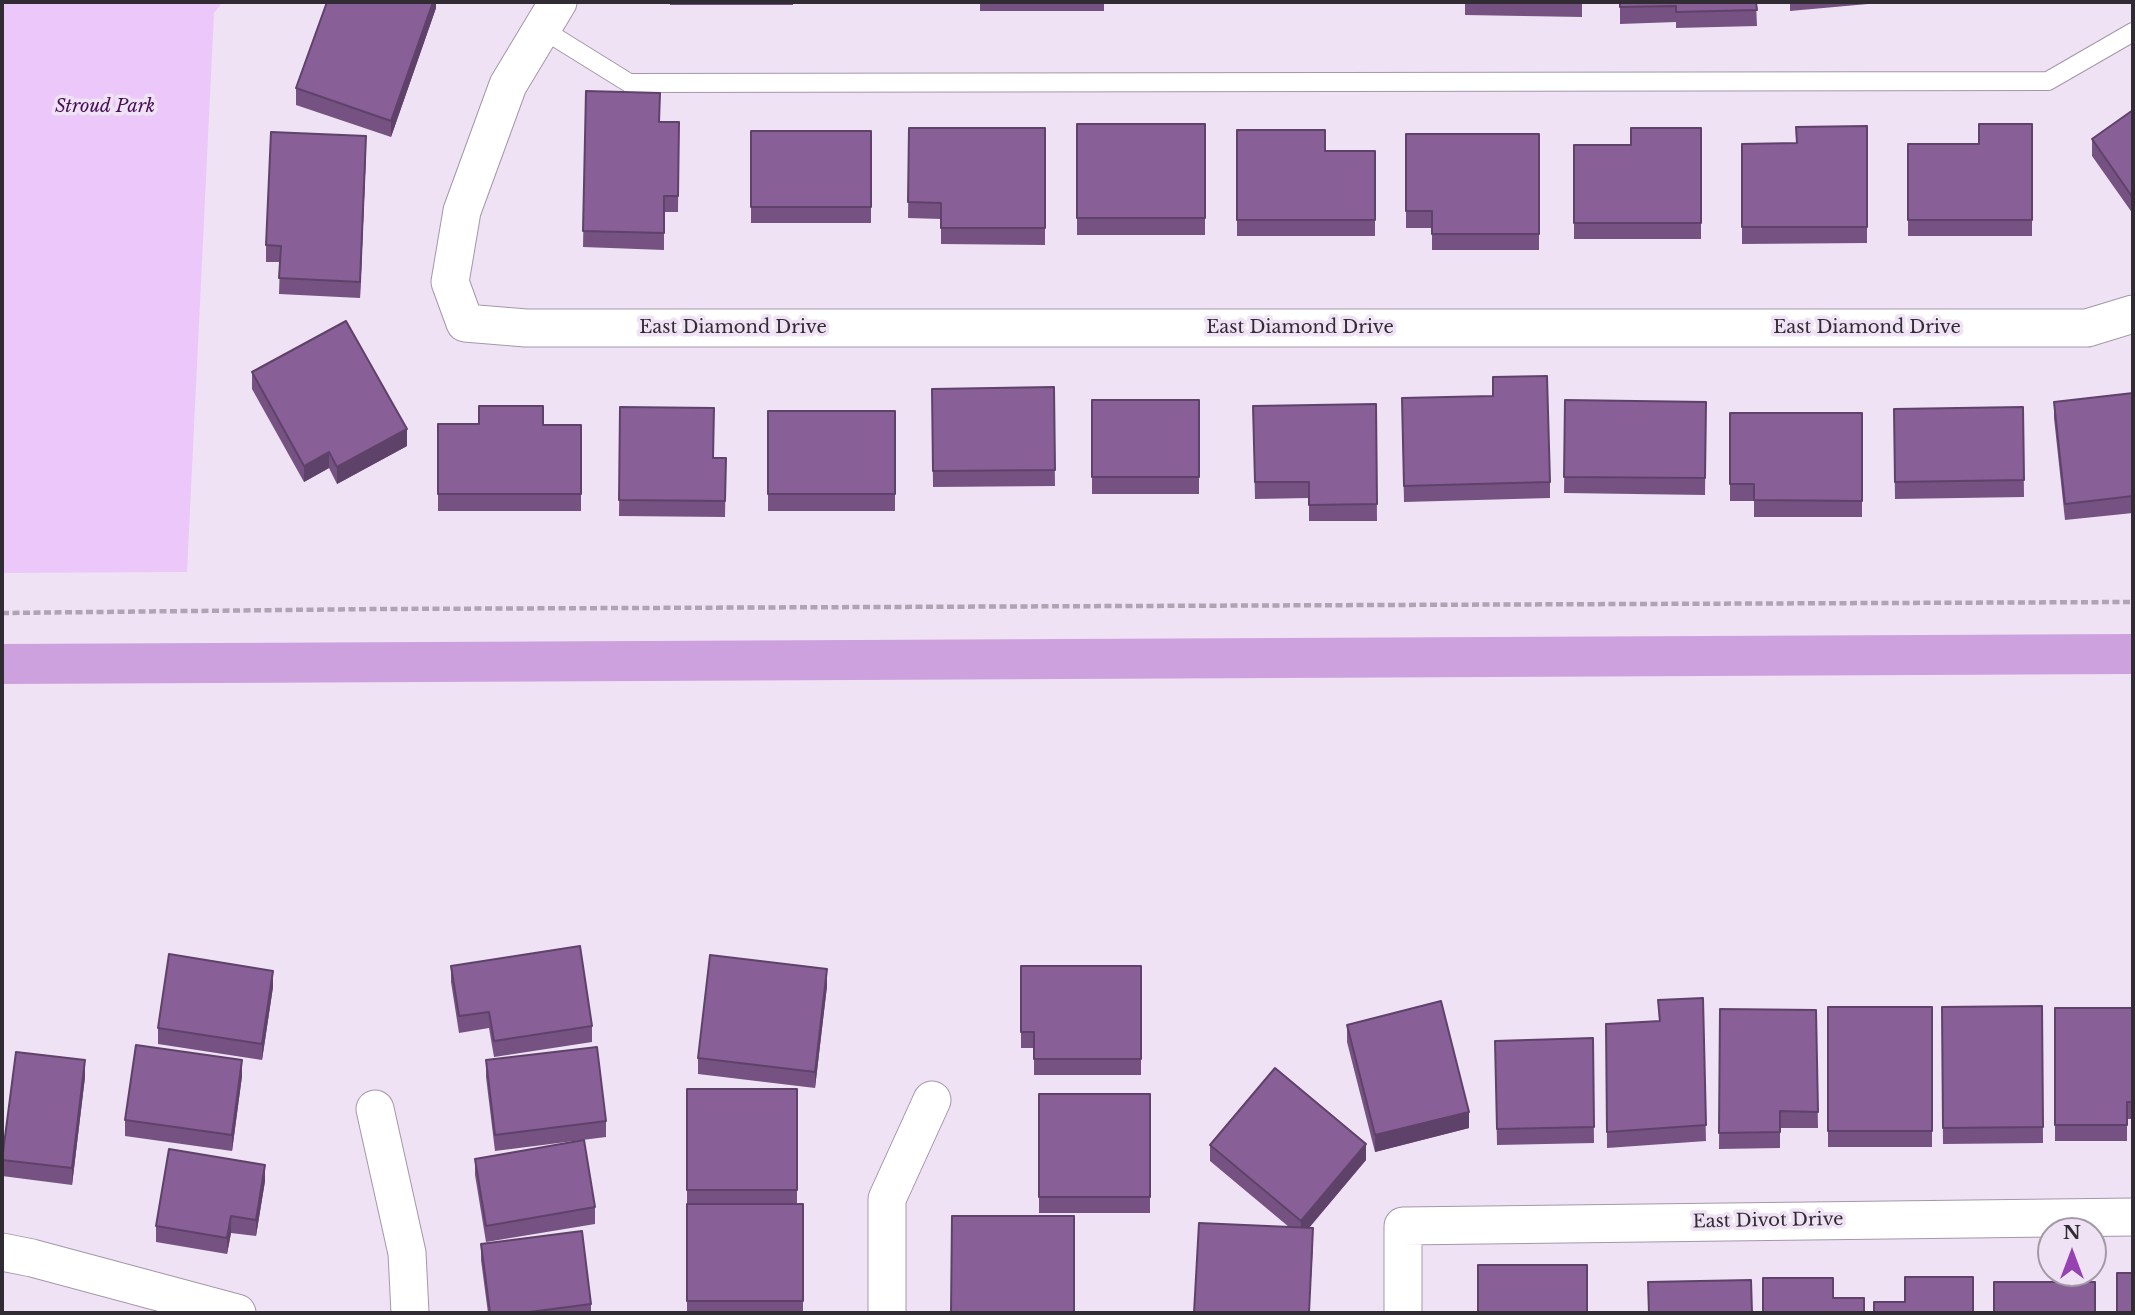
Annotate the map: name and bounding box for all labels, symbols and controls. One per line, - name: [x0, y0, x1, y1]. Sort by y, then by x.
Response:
- park label: Stroud Park: [55, 96, 155, 118]
- street label: East Diamond Drive: [639, 317, 827, 339]
- street label: East Diamond Drive: [1206, 317, 1394, 339]
- street label: East Diamond Drive: [1773, 317, 1961, 339]
- street label: East Divot Drive: [1692, 1209, 1844, 1233]
- north arrow: [2037, 1217, 2107, 1287]
- text: N: [2063, 1221, 2081, 1244]

